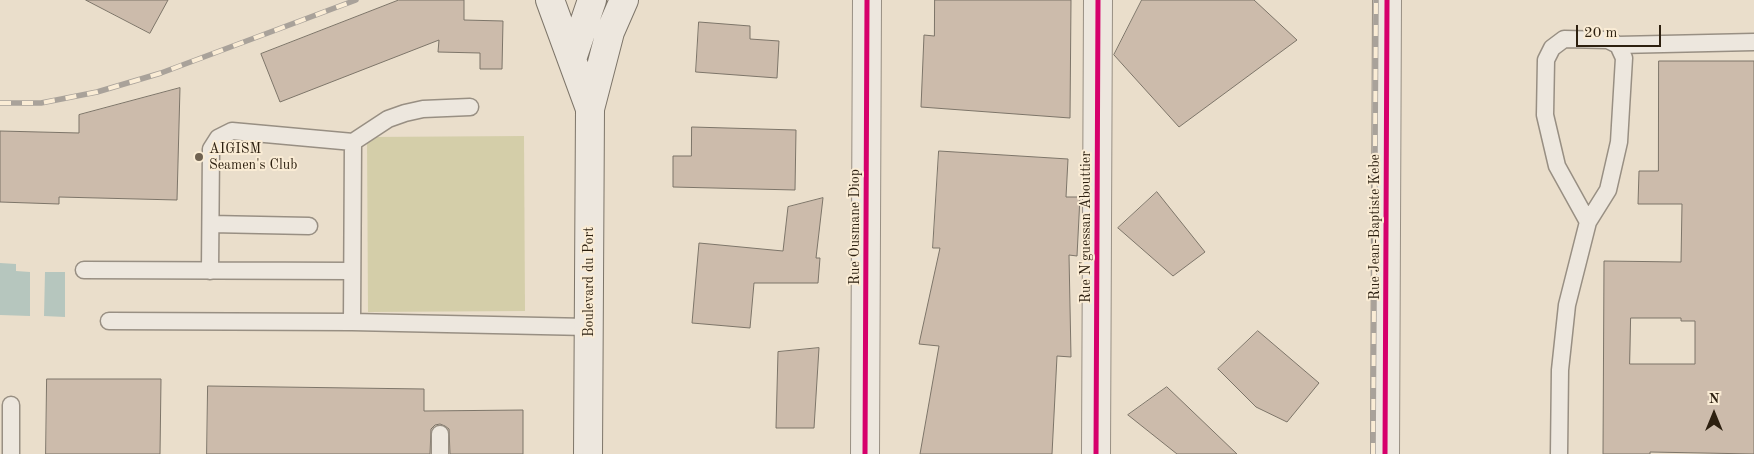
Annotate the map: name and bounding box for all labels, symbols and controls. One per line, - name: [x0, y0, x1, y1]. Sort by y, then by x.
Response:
- scale bar: [1579, 15, 1664, 47]
- text: 20 m: [1584, 26, 1618, 41]
- place label: AIGISM Seamen's Club: [209, 141, 297, 174]
- marker: AIGISM Seamen's Club: [193, 151, 205, 163]
- street label: Rue N'guessan Abouttier: [1078, 151, 1094, 303]
- street label: Rue Jean-Baptiste Kebe: [1367, 154, 1383, 300]
- street label: Rue Ousmane Diop: [847, 169, 863, 285]
- street label: Boulevard du Port: [581, 227, 597, 337]
- north arrow: [1689, 389, 1739, 439]
- text: N: [1709, 392, 1719, 406]

